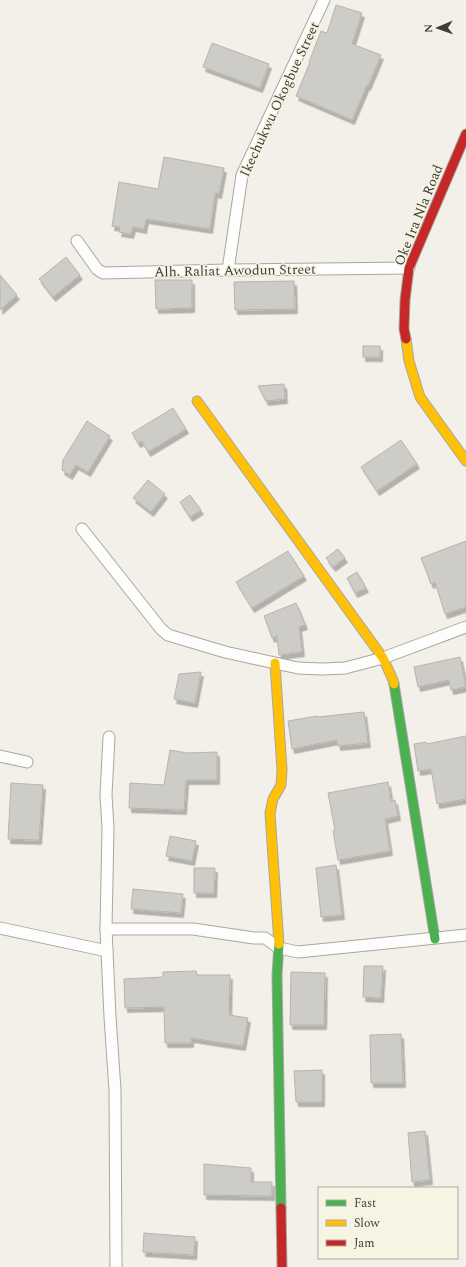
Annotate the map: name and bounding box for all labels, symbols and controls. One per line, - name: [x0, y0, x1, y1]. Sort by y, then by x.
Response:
- north arrow: [418, 8, 458, 48]
- street label: Ikechukwu Okogbue Street: [234, 18, 325, 180]
- text: N: [420, 24, 437, 33]
- street label: Oke Ira Nla Road: [389, 161, 448, 269]
- street label: Alh. Raliat Awodun Street: [154, 259, 316, 282]
- legend: [318, 1187, 458, 1259]
- text: Fast: [354, 1194, 376, 1213]
- text: Slow: [354, 1214, 380, 1233]
- text: Jam: [354, 1234, 375, 1253]

